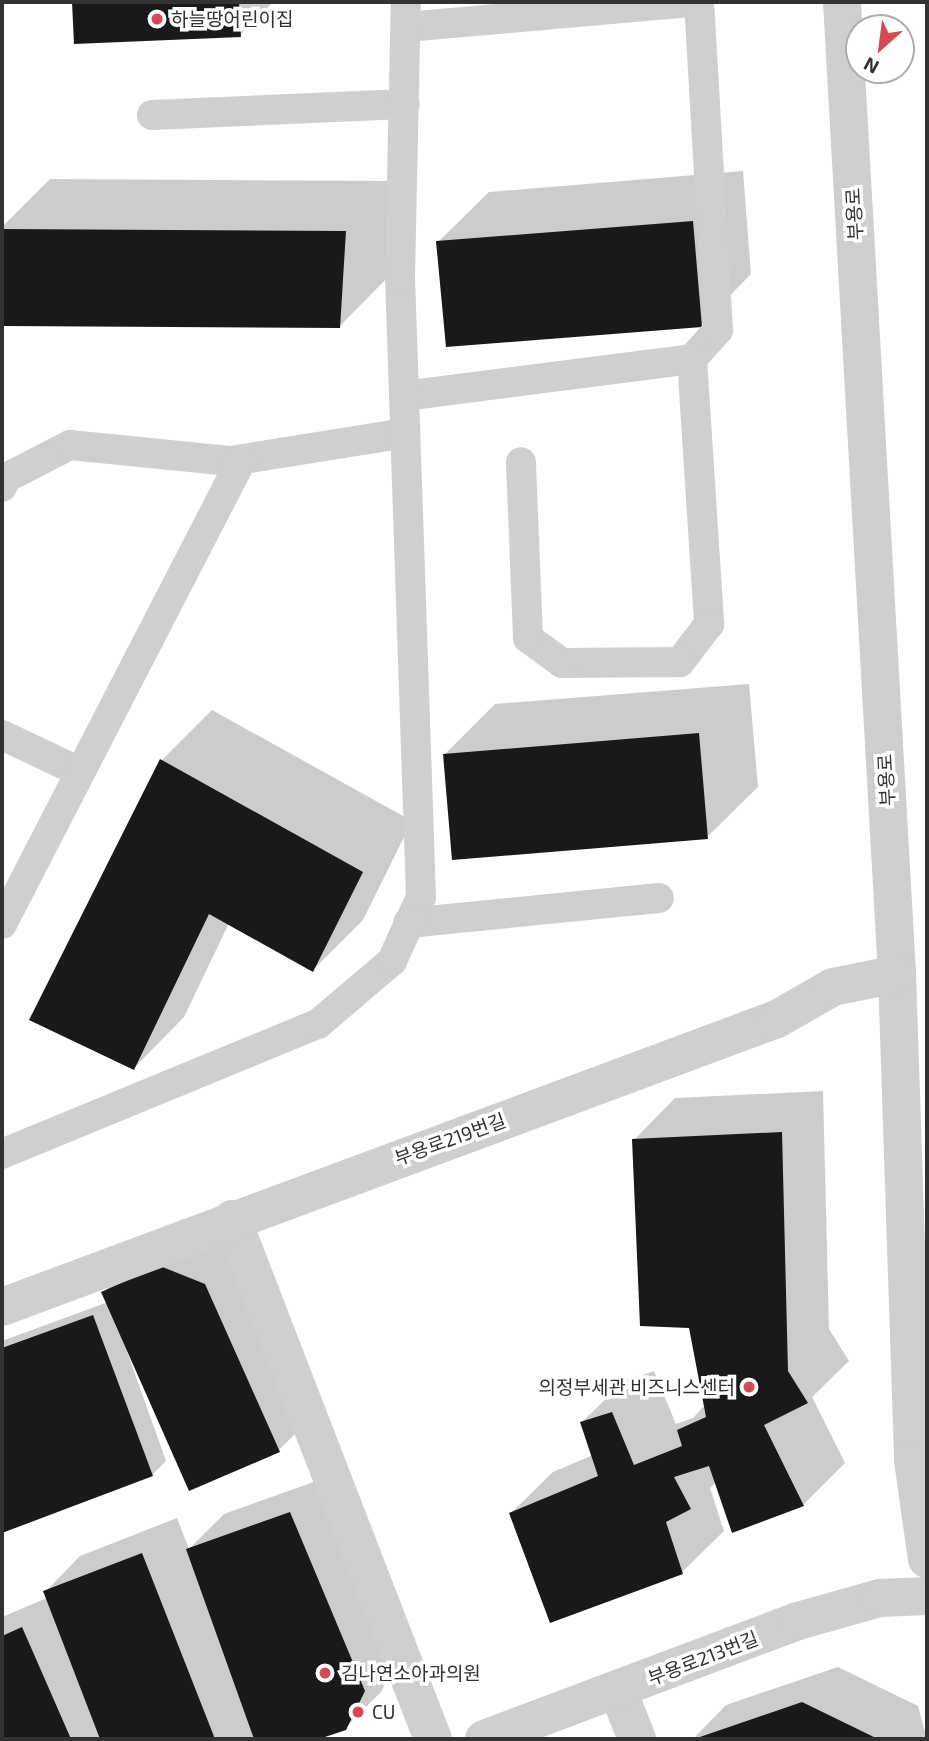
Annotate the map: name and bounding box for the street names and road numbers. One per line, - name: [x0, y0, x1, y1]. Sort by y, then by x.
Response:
- street label: 부용로: [841, 187, 867, 241]
- street label: 부용로: [873, 753, 899, 807]
- street label: 부용로219번길: [391, 1108, 509, 1170]
- street label: 부용로213번길: [645, 1627, 761, 1689]

